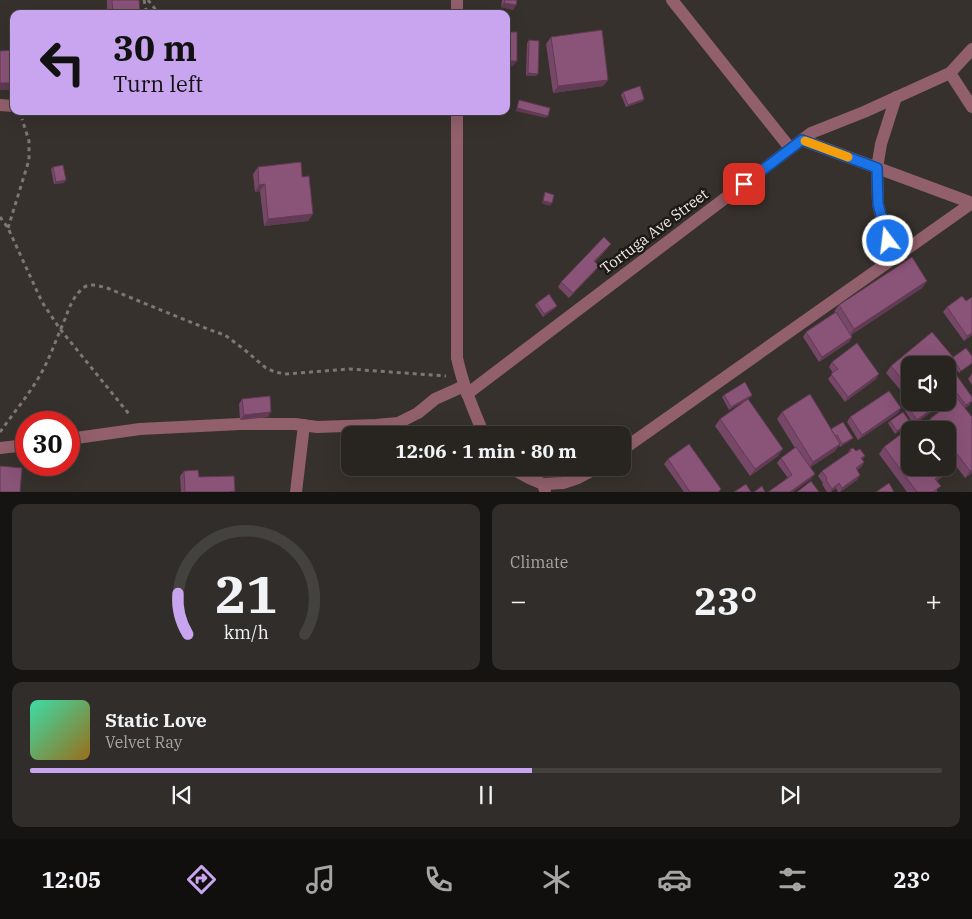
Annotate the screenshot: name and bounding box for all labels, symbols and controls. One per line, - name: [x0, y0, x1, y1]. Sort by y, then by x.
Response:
- text: 30 m: [113, 25, 197, 71]
- icon: left: [30, 30, 95, 95]
- text: Turn left: [113, 69, 203, 98]
- pin: [723, 163, 765, 205]
- icon: arrive: [730, 170, 758, 198]
- street label: Tortuga Ave Street: [596, 184, 712, 278]
- position arrow: [861, 214, 913, 266]
- map controls: [901, 356, 956, 476]
- button: sound: [901, 356, 956, 411]
- speed limit sign: 30: [15, 411, 80, 476]
- button: search: [901, 421, 956, 476]
- text: 12:06 · 1 min · 80 m: [395, 439, 577, 463]
- text: Climate: [510, 552, 568, 572]
- text: 21: [215, 560, 277, 627]
- text: 23°: [694, 576, 758, 625]
- text: −: [510, 582, 527, 619]
- text: +: [925, 582, 942, 619]
- text: km/h: [223, 621, 269, 644]
- text: Static Love: [105, 708, 207, 732]
- text: Velvet Ray: [105, 732, 182, 752]
- icon: previous: [168, 781, 196, 809]
- icon: pause: [472, 781, 500, 809]
- icon: next: [776, 781, 804, 809]
- icon: directions: [184, 862, 219, 897]
- icon: music: [303, 862, 338, 897]
- icon: phone: [421, 862, 456, 897]
- icon: climate: [539, 862, 574, 897]
- icon: car: [657, 862, 692, 897]
- icon: filters: [775, 862, 810, 897]
- text: 12:05: [42, 865, 101, 894]
- text: 23°: [894, 865, 930, 894]

